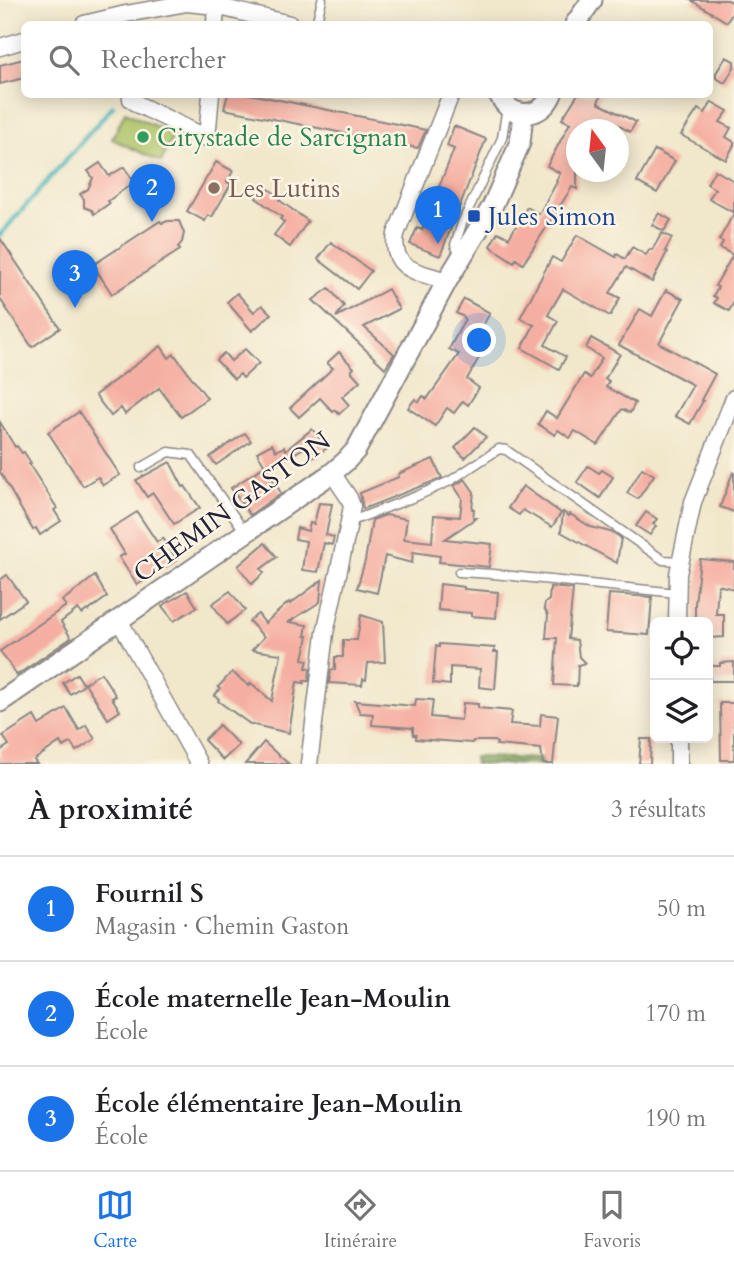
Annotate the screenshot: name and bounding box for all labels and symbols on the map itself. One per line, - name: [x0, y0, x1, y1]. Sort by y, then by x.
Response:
- north arrow: [566, 119, 629, 182]
- place label: Citystade de Sarcignan: [157, 120, 408, 155]
- marker: Citystade de Sarcignan: [135, 129, 151, 145]
- pin: 2: [129, 164, 175, 222]
- place label: Les Lutins: [228, 171, 340, 206]
- marker: Les Lutins: [206, 180, 222, 196]
- pin: 1: [415, 186, 461, 244]
- place label: Jules Simon: [484, 199, 617, 234]
- marker: Jules Simon: [466, 208, 482, 224]
- pin: 3: [52, 250, 98, 308]
- your location: [462, 323, 496, 357]
- street label: CHEMIN GASTON: [126, 423, 338, 591]

